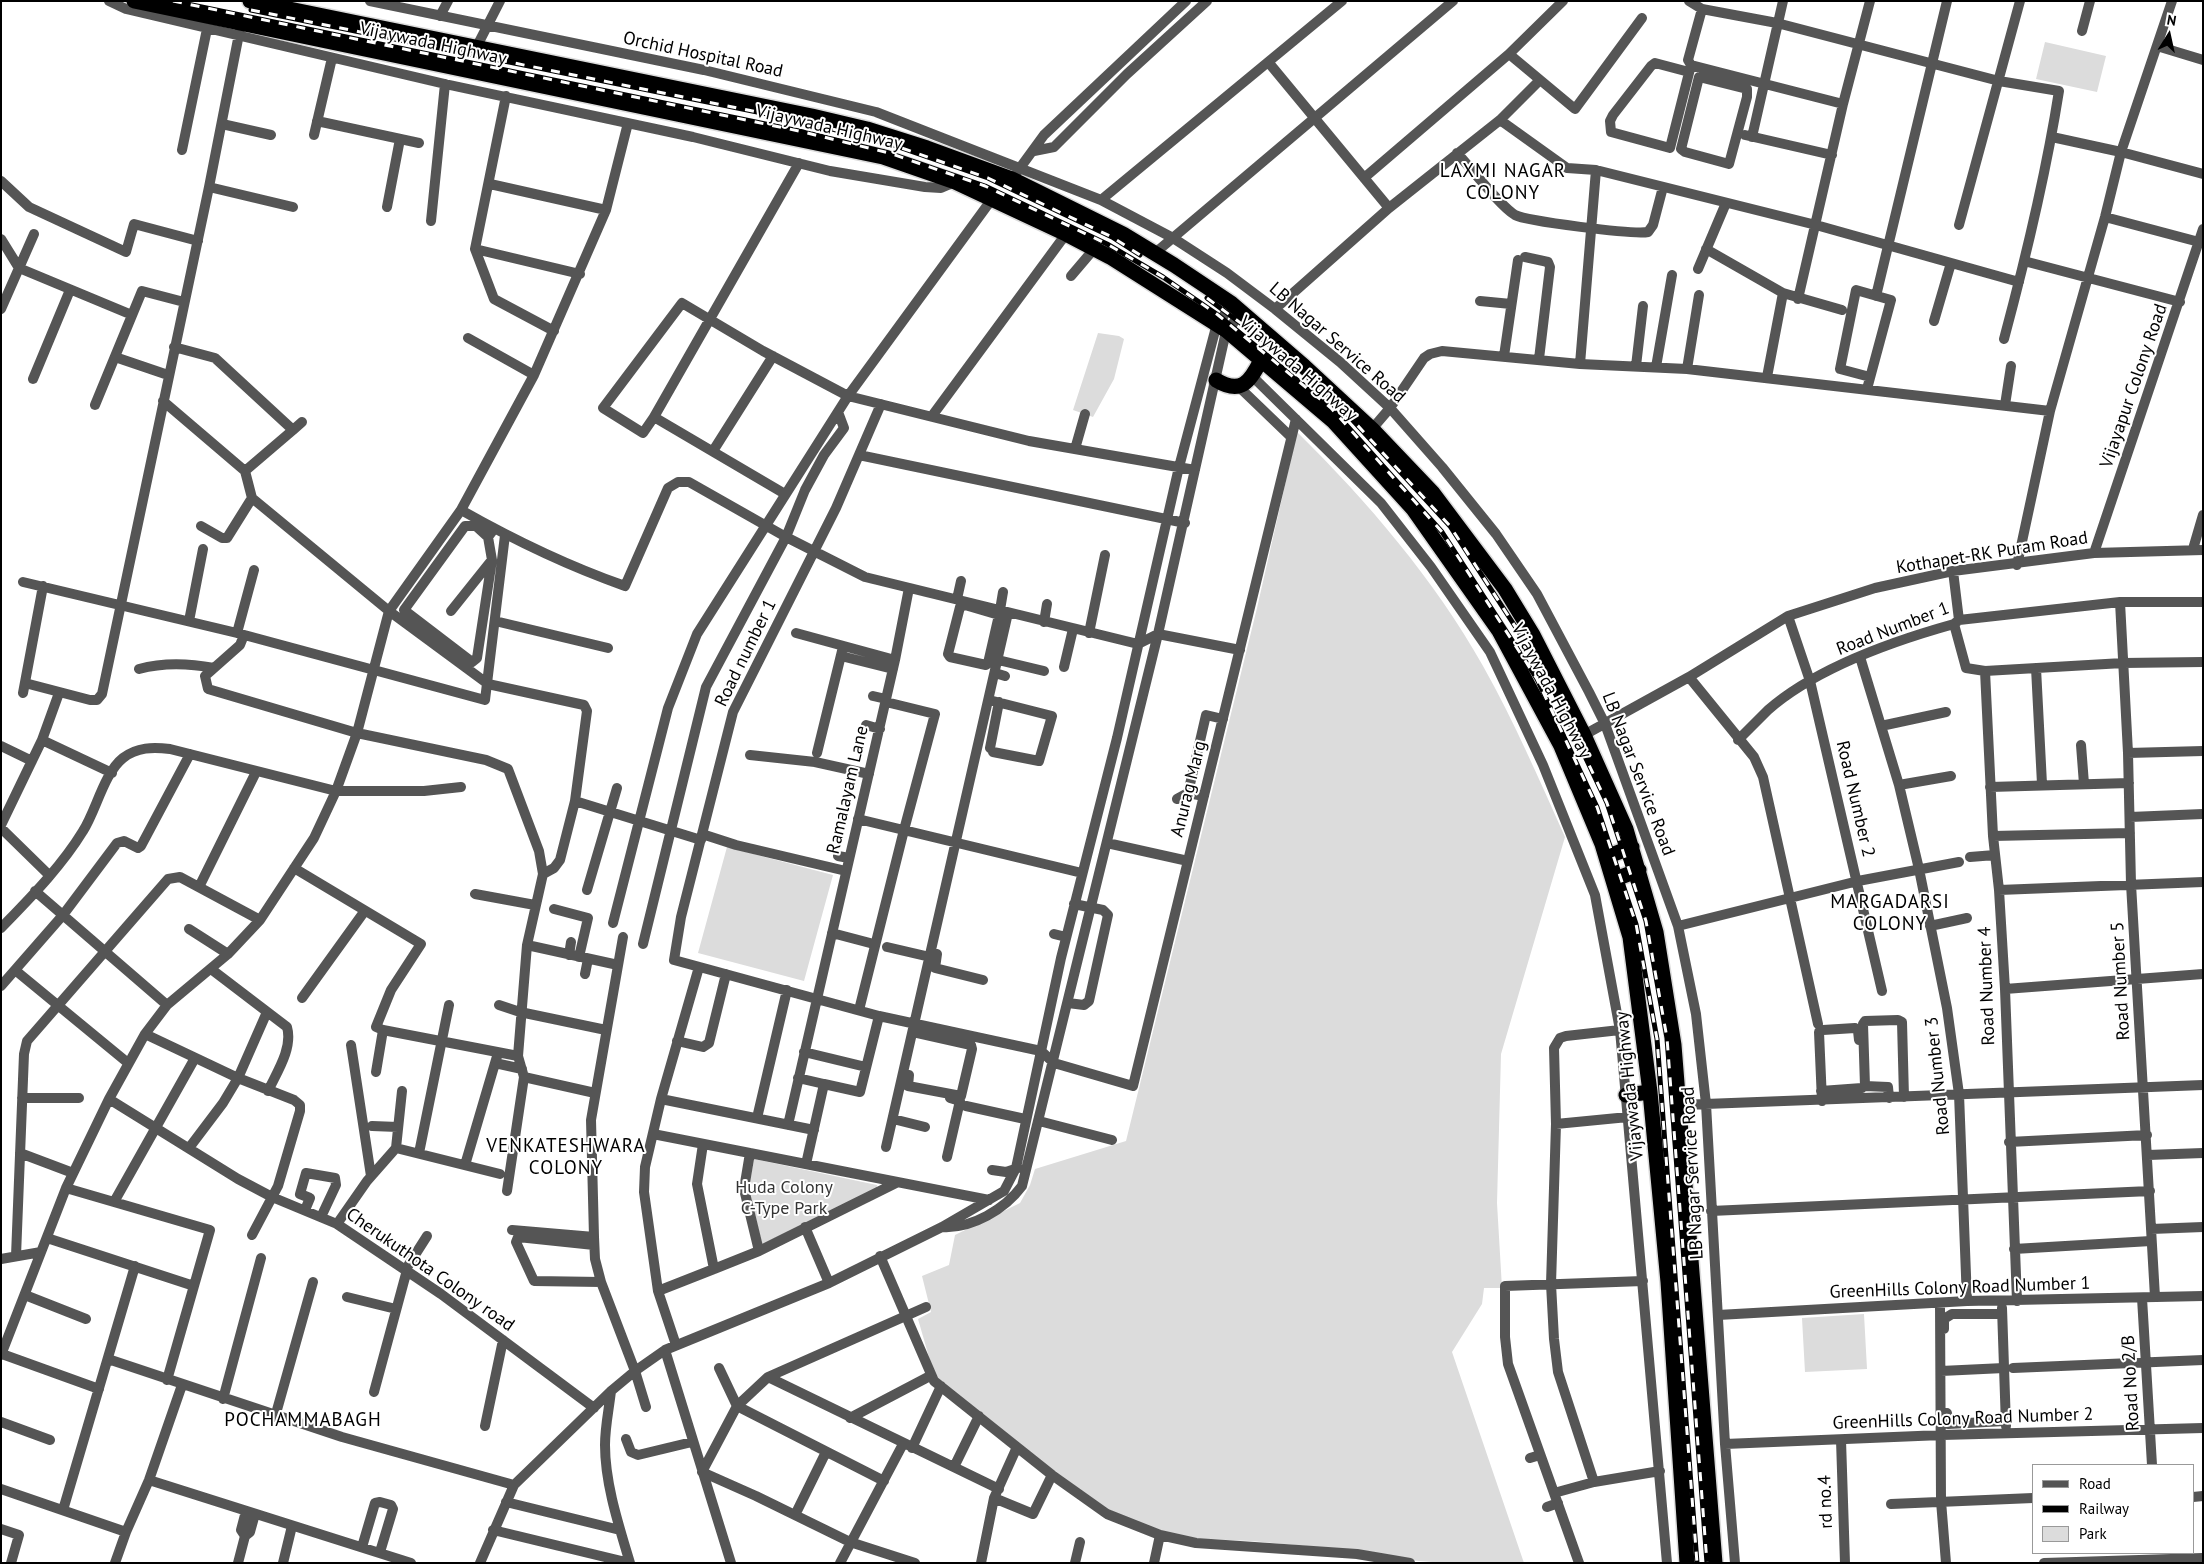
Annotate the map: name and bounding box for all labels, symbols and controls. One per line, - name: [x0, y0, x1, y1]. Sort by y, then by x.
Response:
- north arrow: [2144, 10, 2194, 60]
- text: N: [2166, 11, 2178, 30]
- street label: Vijaywada Highway: [357, 18, 509, 70]
- street label: Orchid Hospital Road: [621, 28, 785, 82]
- street label: Vijaywada Highway: [754, 101, 904, 155]
- district label: LAXMI NAGAR COLONY: [1438, 161, 1568, 205]
- street label: LB Nagar Service Road: [1265, 278, 1409, 408]
- street label: Vijayapur Colony Road: [2096, 301, 2172, 471]
- street label: Vijaywada Highway: [1234, 312, 1362, 426]
- street label: Kothapet-RK Puram Road: [1895, 527, 2089, 579]
- street label: Road number 1: [711, 596, 781, 710]
- street label: Road Number 1: [1834, 598, 1952, 660]
- street label: Vijaywada Highway: [1506, 620, 1596, 762]
- street label: LB Nagar Service Road: [1597, 689, 1679, 859]
- street label: Ramalayam Lane: [823, 724, 873, 856]
- street label: Anurag Marg: [1167, 739, 1211, 839]
- street label: Road Number 2: [1831, 739, 1879, 859]
- district label: MARGADARSI COLONY: [1829, 892, 1951, 936]
- street label: Road Number 5: [2107, 921, 2135, 1041]
- street label: Road Number 4: [1974, 926, 2000, 1046]
- street label: Vijaywada Highway: [1611, 1010, 1649, 1162]
- street label: Road Number 3: [1921, 1016, 1955, 1136]
- street label: LB Nagar Service Road: [1678, 1086, 1708, 1260]
- district label: VENKATESHWARA COLONY: [485, 1136, 647, 1180]
- park label: Huda Colony C-Type Park: [735, 1177, 833, 1220]
- street label: Cherukuthota Colony road: [342, 1204, 518, 1336]
- street label: GreenHills Colony Road Number 1: [1829, 1273, 2091, 1303]
- street label: Road No 2/B: [2118, 1334, 2144, 1432]
- street label: GreenHills Colony Road Number 2: [1832, 1404, 2094, 1434]
- district label: POCHAMMABAGH: [223, 1410, 383, 1432]
- legend: [2032, 1464, 2194, 1554]
- text: Road: [2079, 1474, 2111, 1493]
- street label: rd no.4: [1814, 1475, 1838, 1529]
- text: Railway: [2079, 1499, 2129, 1518]
- text: Park: [2079, 1524, 2107, 1543]

